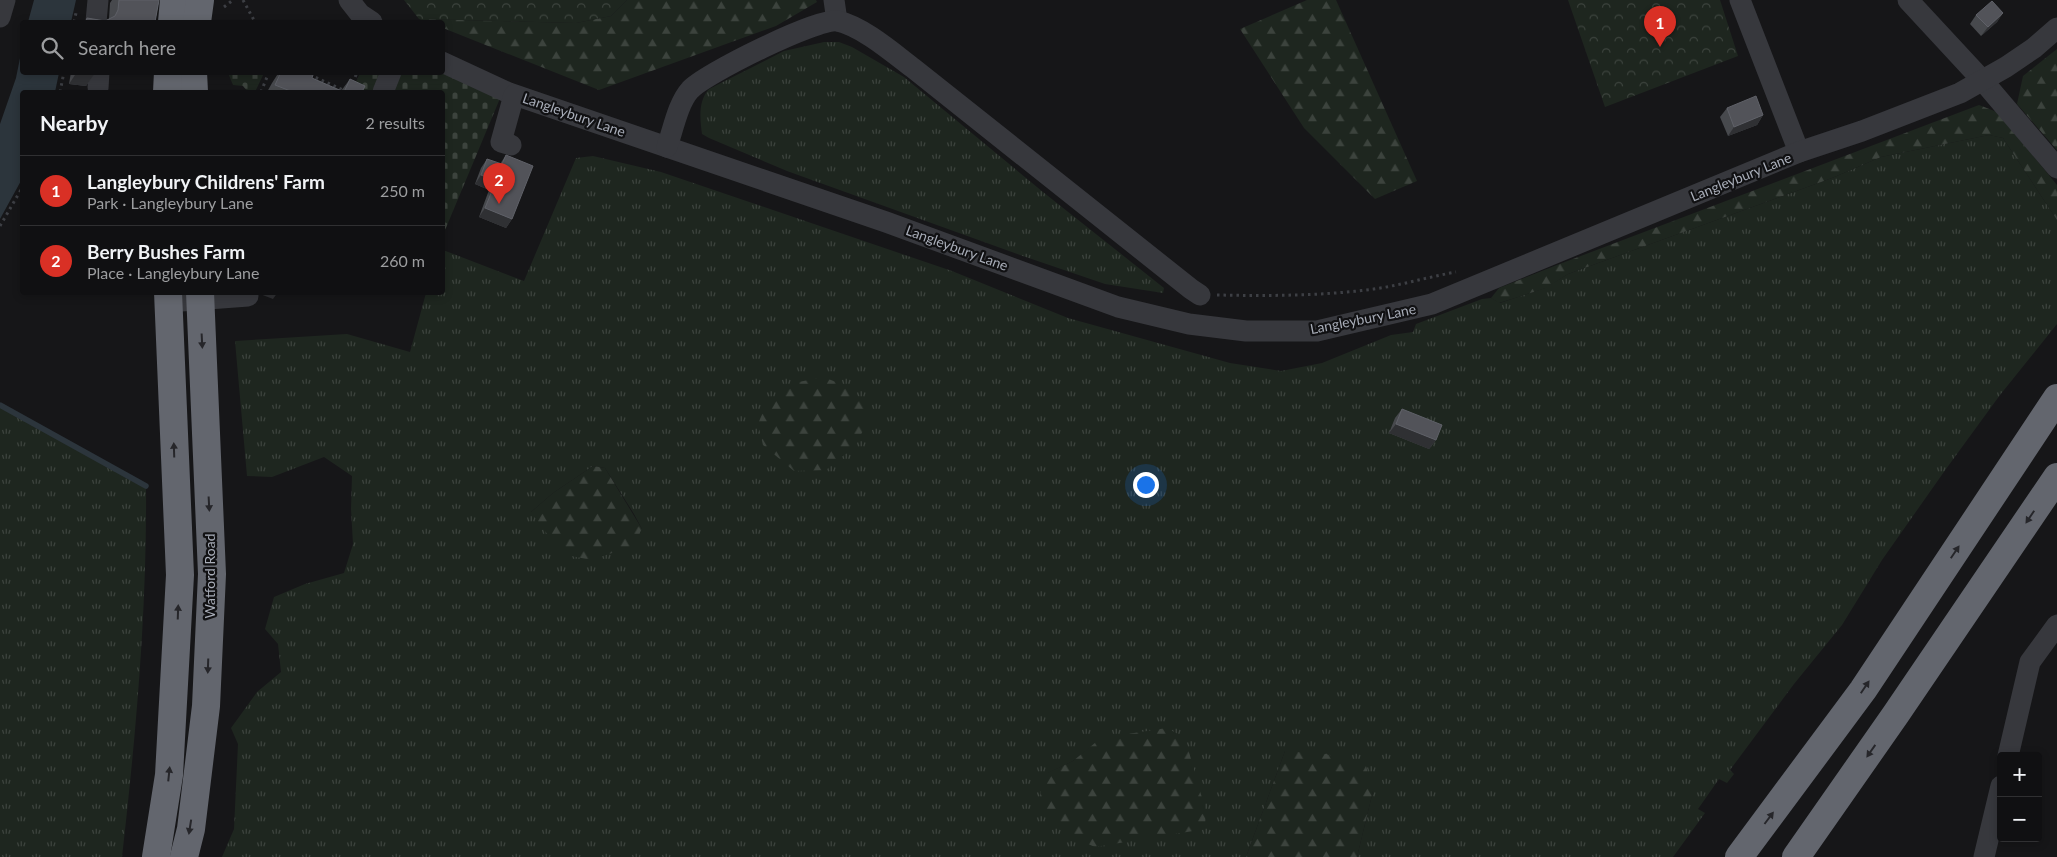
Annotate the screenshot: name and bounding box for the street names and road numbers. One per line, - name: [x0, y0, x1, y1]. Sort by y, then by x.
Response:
- street label: Langleybury Lane: [521, 89, 628, 140]
- street label: Langleybury Lane: [1688, 149, 1794, 205]
- street label: Langleybury Lane: [904, 221, 1011, 274]
- street label: Langleybury Lane: [1309, 300, 1417, 337]
- street label: Watford Road: [201, 533, 218, 619]

